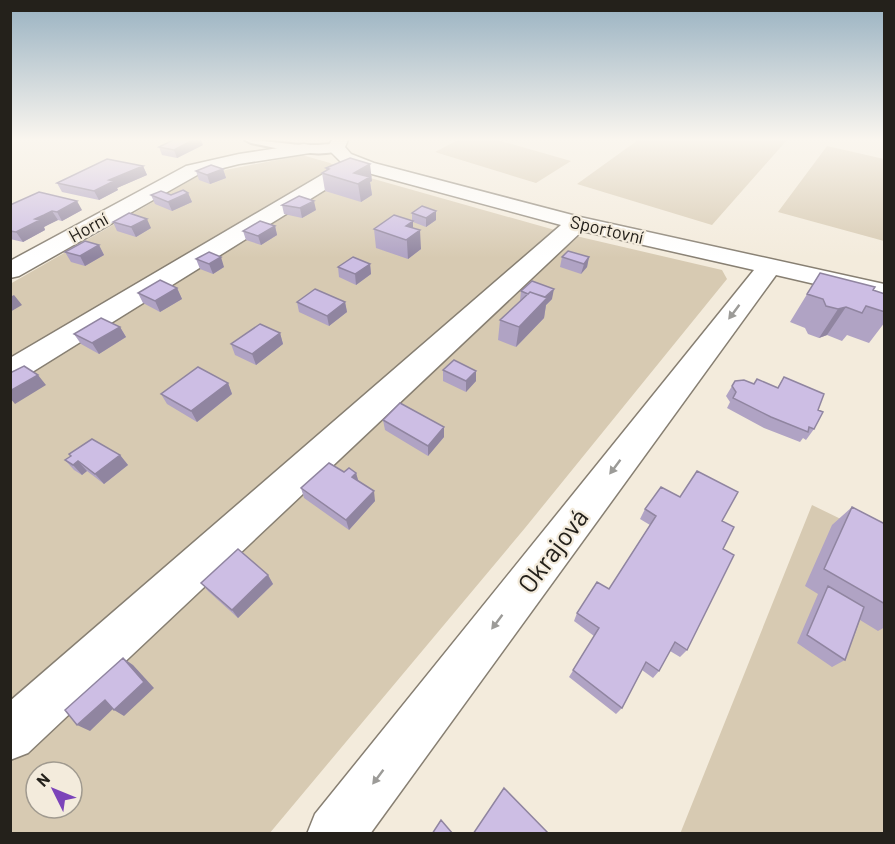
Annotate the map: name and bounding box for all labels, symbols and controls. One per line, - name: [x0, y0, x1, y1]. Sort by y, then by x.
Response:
- street label: Horní: [64, 207, 112, 247]
- street label: Sportovní: [568, 210, 646, 248]
- one-way arrow: [728, 304, 740, 320]
- one-way arrow: [610, 460, 622, 475]
- street label: Okrajová: [510, 502, 594, 598]
- one-way arrow: [490, 614, 503, 630]
- north arrow: [24, 760, 84, 820]
- text: N: [32, 769, 53, 790]
- one-way arrow: [373, 769, 385, 784]

